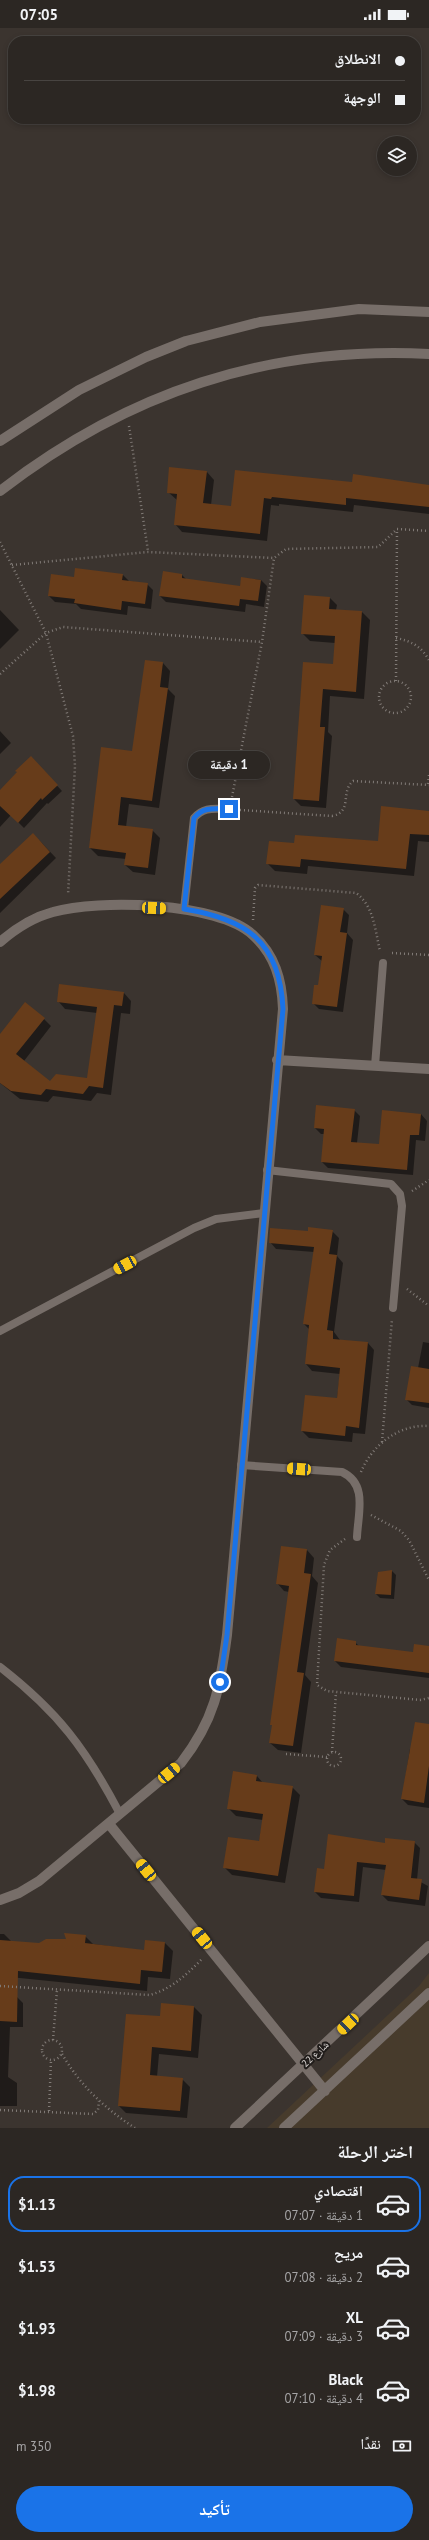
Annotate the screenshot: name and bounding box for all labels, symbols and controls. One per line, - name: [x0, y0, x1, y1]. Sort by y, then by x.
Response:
- text: 07:05: [20, 5, 58, 24]
- text: الانطلاق: [335, 49, 381, 68]
- text: الوجهة: [343, 88, 381, 107]
- map controls: [377, 136, 417, 176]
- button: layers: [377, 136, 417, 176]
- callout: 1 دقيقة: [188, 751, 270, 779]
- text: 1 دقيقة: [210, 756, 248, 773]
- route end: [220, 800, 238, 818]
- car: [142, 901, 166, 915]
- car: [112, 1254, 138, 1276]
- car: [287, 1462, 311, 1476]
- route start: [211, 1673, 229, 1691]
- car: [156, 1761, 182, 1785]
- car: [134, 1857, 158, 1883]
- car: [190, 1925, 214, 1951]
- car: [335, 2011, 361, 2037]
- street label: شارع 22: [299, 2038, 332, 2070]
- text: اختر الرحلة: [337, 2140, 413, 2163]
- text: اقتصادي: [314, 2181, 363, 2200]
- icon: car: [375, 2186, 411, 2222]
- text: $1.13: [18, 2195, 56, 2214]
- text: 1 دقيقة · 07:07: [284, 2207, 363, 2224]
- text: مريح: [334, 2243, 363, 2262]
- icon: car: [375, 2248, 411, 2284]
- text: $1.53: [18, 2257, 56, 2276]
- text: 2 دقيقة · 07:08: [284, 2269, 363, 2286]
- text: XL: [346, 2308, 363, 2327]
- icon: car: [375, 2310, 411, 2346]
- text: $1.93: [18, 2319, 56, 2338]
- text: 3 دقيقة · 07:09: [284, 2328, 363, 2345]
- text: Black: [328, 2370, 363, 2389]
- icon: car: [375, 2372, 411, 2408]
- text: $1.98: [18, 2381, 56, 2400]
- text: 4 دقيقة · 07:10: [284, 2390, 363, 2407]
- text: نقدًا: [360, 2434, 381, 2453]
- icon: cash: [391, 2435, 413, 2457]
- text: 350 m: [16, 2438, 51, 2455]
- button: تأكيد: [16, 2486, 413, 2532]

